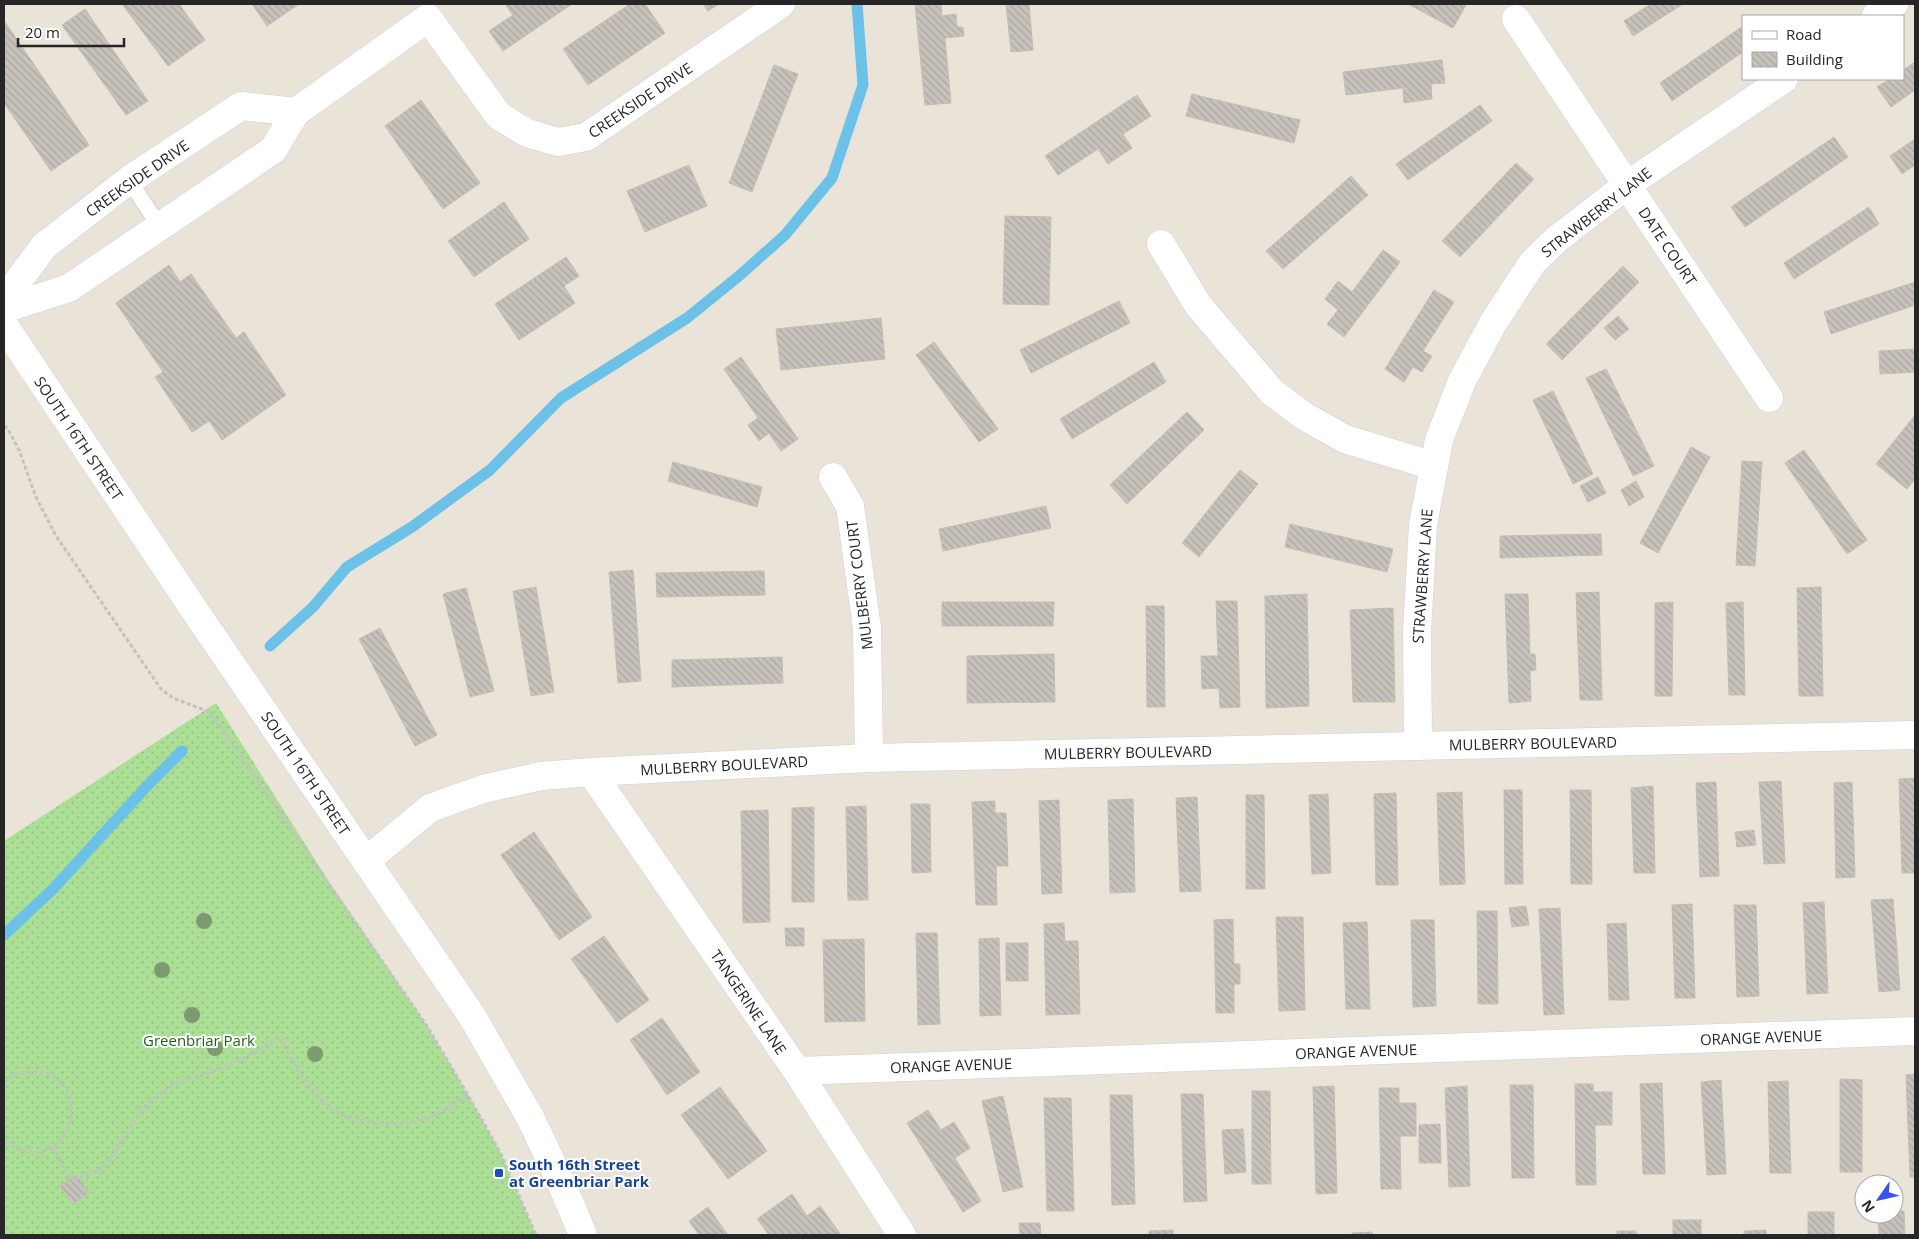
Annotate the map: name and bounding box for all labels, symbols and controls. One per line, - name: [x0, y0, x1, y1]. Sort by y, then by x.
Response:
- scale bar: [18, 15, 124, 47]
- legend: [1742, 15, 1904, 80]
- text: 20 m: [25, 22, 60, 42]
- text: Road: [1786, 24, 1822, 44]
- text: Building: [1786, 49, 1843, 69]
- street label: CREEKSIDE DRIVE: [584, 58, 696, 142]
- street label: CREEKSIDE DRIVE: [81, 135, 193, 221]
- street label: STRAWBERRY LANE: [1537, 163, 1655, 261]
- street label: DATE COURT: [1634, 203, 1702, 290]
- street label: SOUTH 16TH STREET: [30, 372, 128, 504]
- street label: STRAWBERRY LANE: [1407, 508, 1437, 644]
- street label: MULBERRY COURT: [841, 518, 877, 651]
- street label: SOUTH 16TH STREET: [257, 707, 355, 839]
- street label: MULBERRY BOULEVARD: [1449, 732, 1617, 754]
- street label: MULBERRY BOULEVARD: [1044, 741, 1212, 763]
- street label: MULBERRY BOULEVARD: [640, 751, 808, 779]
- street label: TANGERINE LANE: [707, 946, 791, 1058]
- street label: ORANGE AVENUE: [1700, 1025, 1822, 1049]
- park label: Greenbriar Park: [143, 1030, 255, 1050]
- street label: ORANGE AVENUE: [1295, 1039, 1417, 1063]
- street label: ORANGE AVENUE: [890, 1053, 1012, 1077]
- place label: South 16th Street at Greenbriar Park: [509, 1154, 650, 1191]
- marker: South 16th Street at Greenbriar Park: [493, 1167, 505, 1179]
- north arrow: [1854, 1174, 1904, 1224]
- text: N: [1857, 1197, 1879, 1217]

